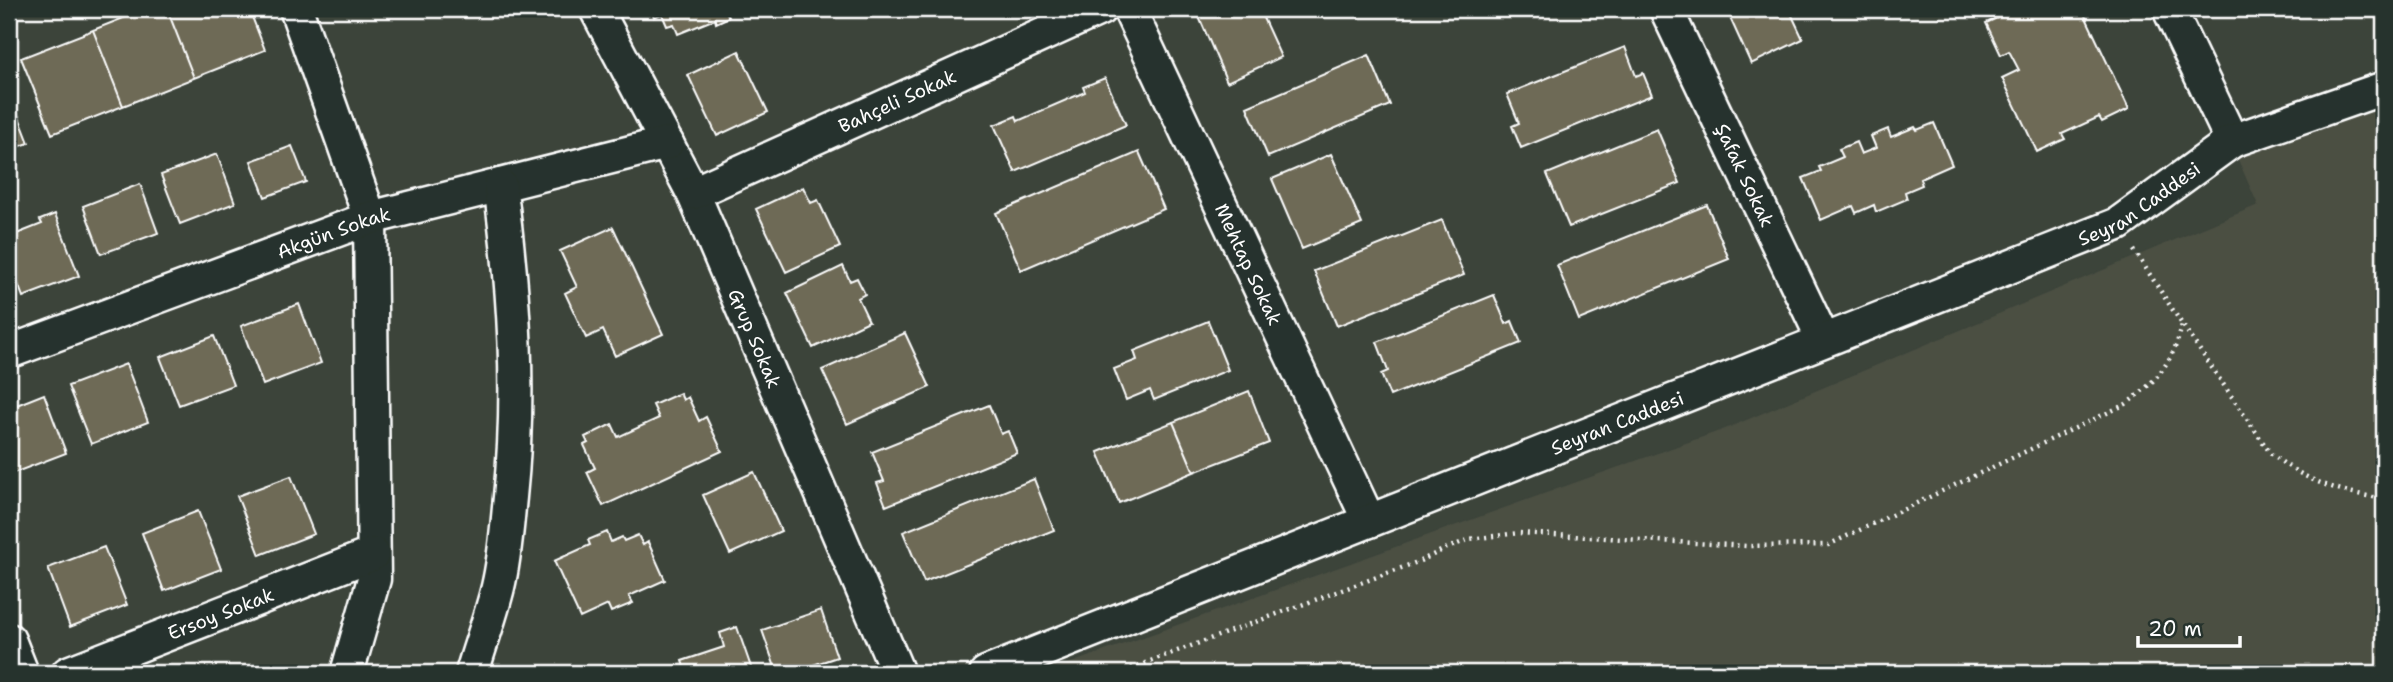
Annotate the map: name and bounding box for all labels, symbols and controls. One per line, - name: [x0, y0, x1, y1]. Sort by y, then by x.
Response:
- street label: Bahçeli Sokak: [835, 64, 960, 139]
- street label: Şafak Sokak: [1709, 119, 1780, 231]
- street label: Seyran Caddesi: [2074, 156, 2205, 252]
- street label: Mehtap Sokak: [1209, 200, 1288, 330]
- street label: Akgün Sokak: [273, 201, 393, 265]
- street label: Grup Sokak: [722, 285, 787, 392]
- street label: Seyran Caddesi: [1547, 386, 1687, 461]
- street label: Ersoy Sokak: [164, 582, 278, 646]
- scale bar: [2138, 605, 2239, 649]
- text: 20 m: [2148, 615, 2202, 643]

